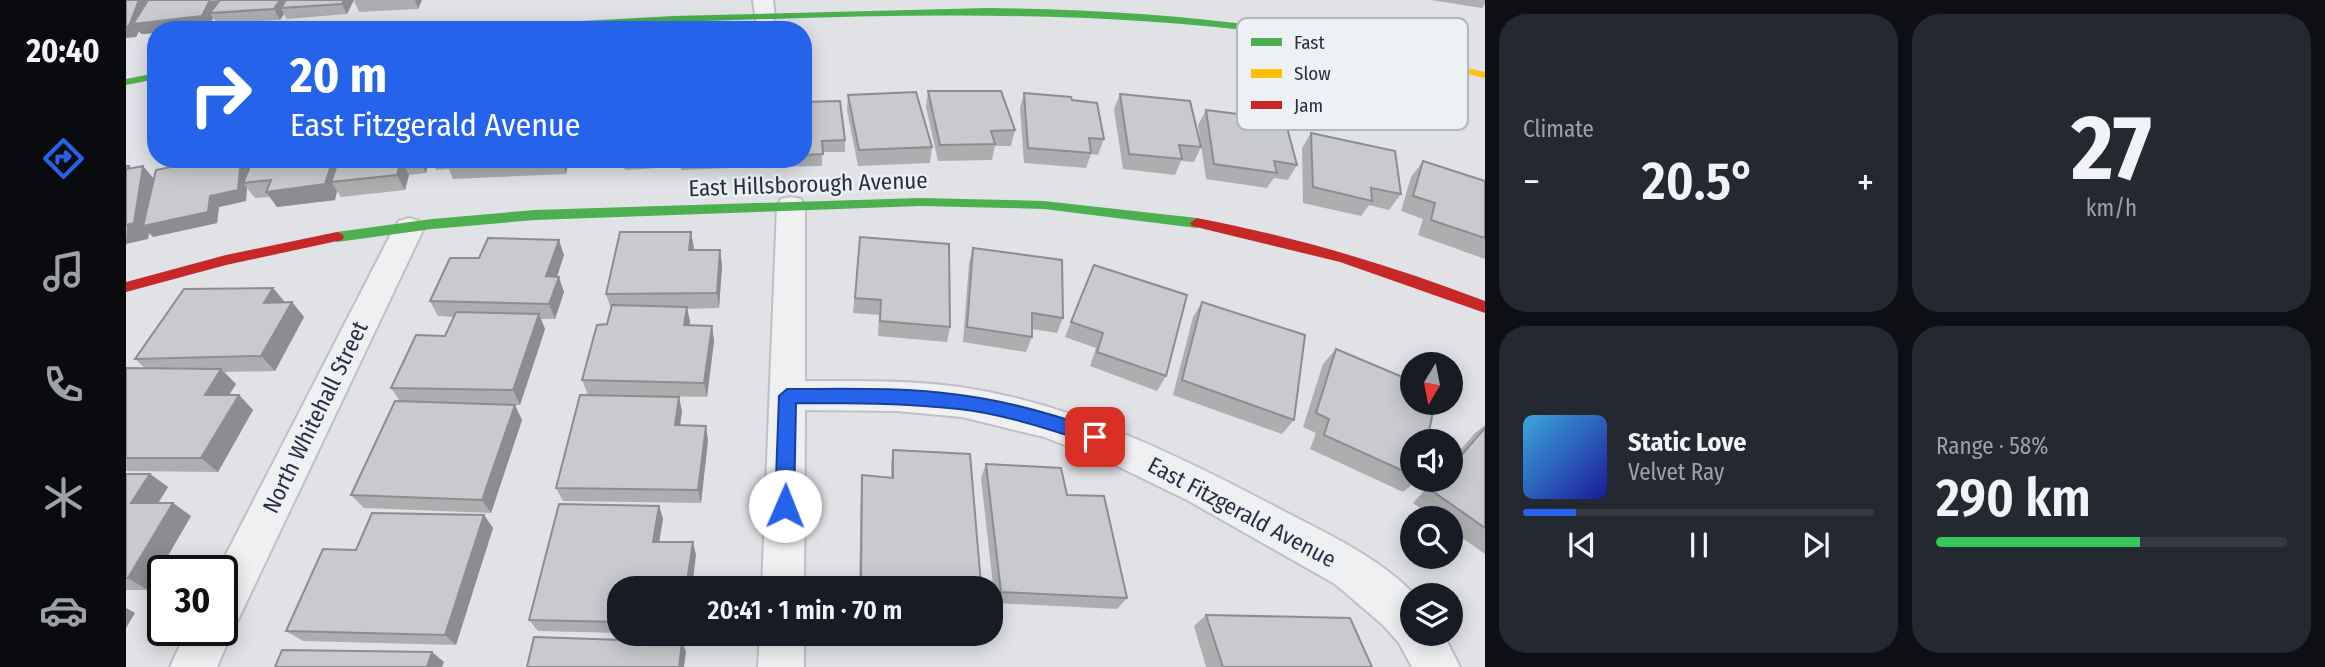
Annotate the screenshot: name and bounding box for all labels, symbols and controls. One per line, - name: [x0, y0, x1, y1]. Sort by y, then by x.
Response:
- legend: [1237, 18, 1468, 130]
- text: Fast: [1294, 31, 1325, 54]
- text: 20:40: [26, 32, 100, 70]
- text: 20 m: [290, 46, 387, 105]
- icon: right: [175, 49, 266, 140]
- text: Slow: [1294, 62, 1331, 85]
- text: Jam: [1294, 94, 1323, 117]
- text: 27: [2071, 94, 2152, 203]
- text: East Fitzgerald Avenue: [290, 106, 581, 144]
- text: Climate: [1523, 115, 1594, 143]
- icon: directions: [39, 134, 88, 183]
- text: 20.5°: [1642, 150, 1755, 213]
- text: −: [1523, 159, 1540, 205]
- text: +: [1857, 159, 1874, 205]
- street label: East Hillsborough Avenue: [688, 166, 928, 202]
- text: km/h: [2086, 194, 2137, 222]
- icon: music: [39, 247, 88, 296]
- street label: North Whitehall Street: [256, 316, 374, 518]
- north arrow: [1400, 352, 1463, 415]
- map controls: [1400, 352, 1463, 646]
- icon: phone: [39, 360, 88, 409]
- pin: [1065, 407, 1125, 467]
- icon: arrive: [1076, 418, 1114, 456]
- text: Static Love: [1628, 427, 1746, 458]
- button: sound: [1400, 429, 1463, 492]
- text: Range · 58%: [1936, 432, 2048, 460]
- street label: East Fitzgerald Avenue: [1143, 451, 1341, 573]
- text: Velvet Ray: [1628, 458, 1724, 486]
- text: 290 km: [1936, 467, 2091, 530]
- position arrow: [748, 469, 822, 543]
- icon: climate: [39, 473, 88, 522]
- button: search: [1400, 506, 1463, 569]
- icon: previous: [1563, 526, 1601, 564]
- icon: pause: [1680, 526, 1718, 564]
- icon: next: [1797, 526, 1835, 564]
- speed limit sign: 30: [147, 555, 238, 646]
- button: layers: [1400, 583, 1463, 646]
- icon: car: [39, 586, 88, 635]
- text: 20:41 · 1 min · 70 m: [707, 595, 903, 626]

